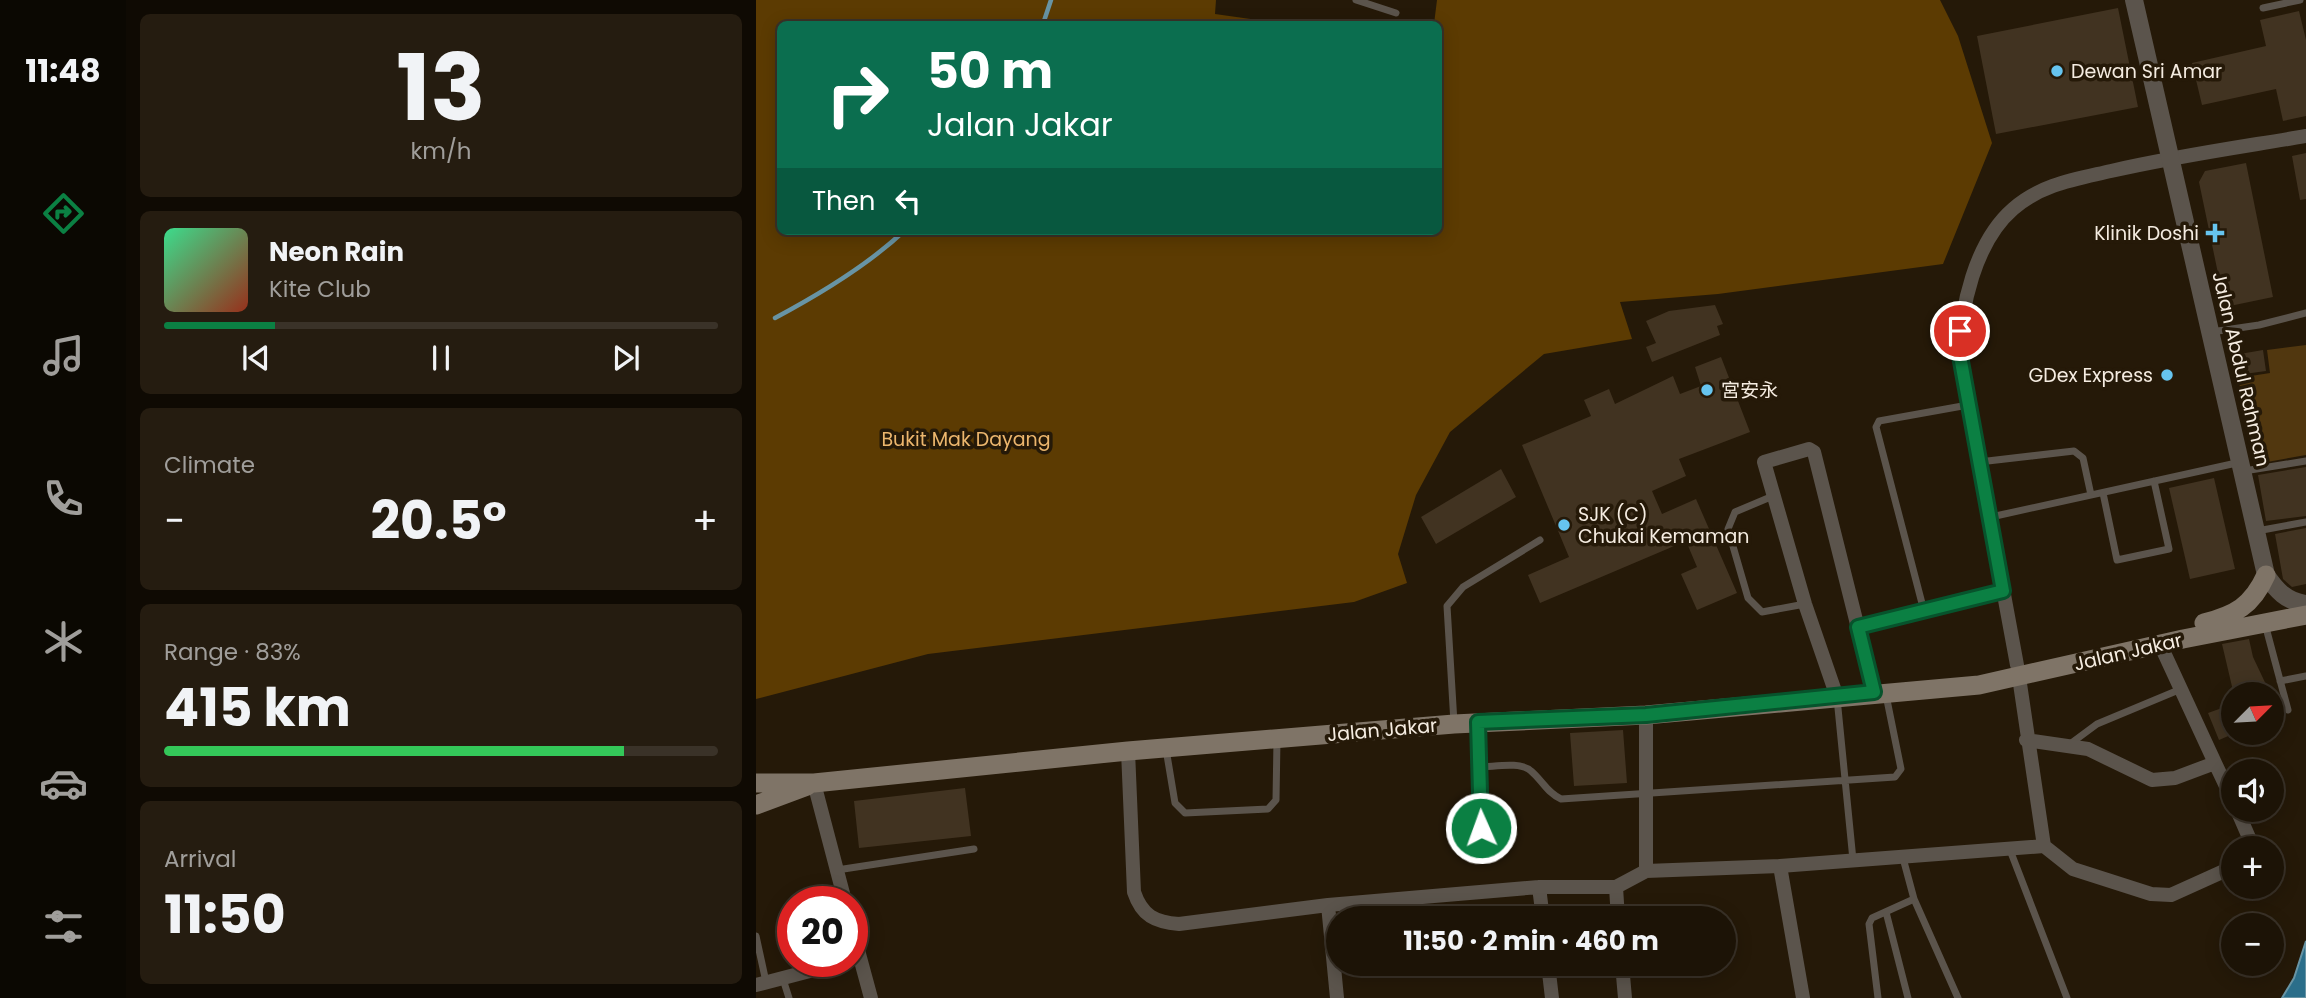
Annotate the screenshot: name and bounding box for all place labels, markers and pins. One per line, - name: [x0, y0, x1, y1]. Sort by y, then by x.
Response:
- place label: Dewan Sri Amar: [2071, 58, 2222, 85]
- marker: Dewan Sri Amar: [2049, 63, 2065, 79]
- place label: Klinik Doshi: [2094, 220, 2199, 247]
- marker: Klinik Doshi: [2205, 223, 2225, 243]
- pin: [1930, 301, 1990, 361]
- place label: GDex Express: [2028, 362, 2153, 389]
- marker: GDex Express: [2159, 367, 2175, 383]
- place label: 宮安永: [1721, 377, 1778, 404]
- marker: 宮安永: [1699, 382, 1715, 398]
- place label: SJK (C) Chukai Kemaman: [1578, 501, 1750, 550]
- marker: SJK (C) Chukai Kemaman: [1556, 517, 1572, 533]

